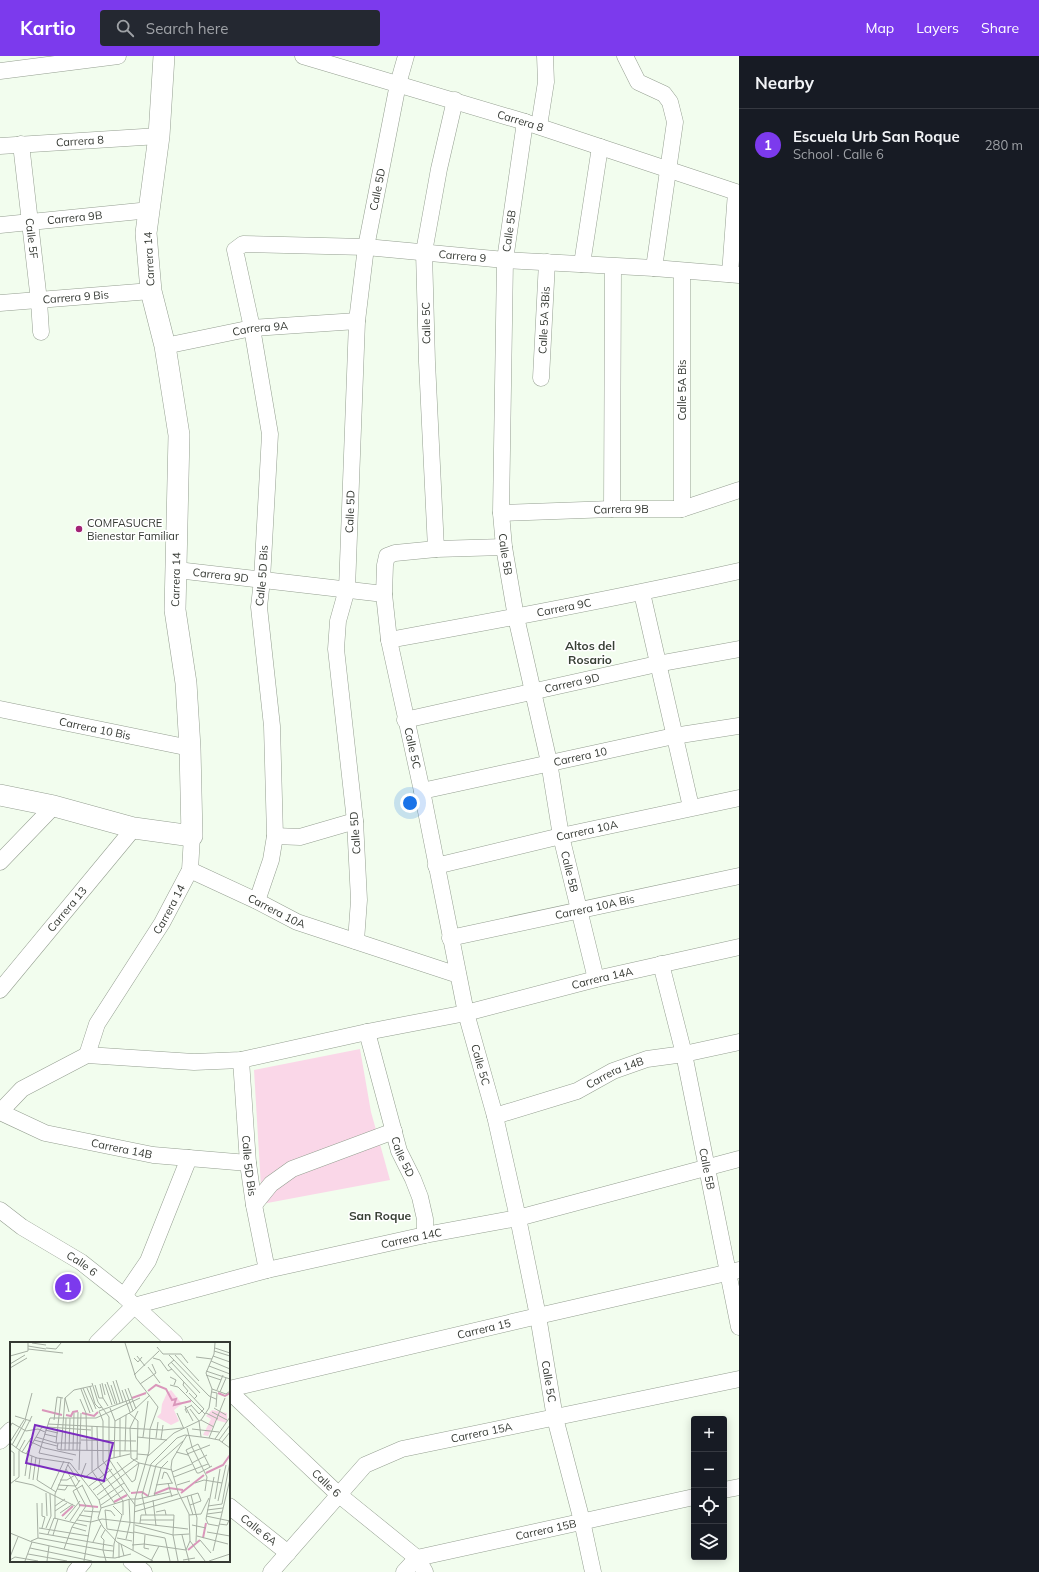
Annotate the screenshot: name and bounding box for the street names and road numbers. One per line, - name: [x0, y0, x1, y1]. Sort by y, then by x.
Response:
- street label: Carrera 8: [496, 107, 546, 135]
- street label: Carrera 8: [55, 132, 105, 149]
- street label: Calle 5D: [366, 167, 388, 212]
- street label: Carrera 9B: [46, 208, 103, 227]
- street label: Calle 5B: [499, 209, 519, 253]
- street label: Calle 5F: [23, 217, 41, 259]
- street label: Carrera 14: [141, 231, 157, 287]
- street label: Carrera 9: [438, 247, 487, 265]
- street label: Calle 5A 3Bis: [535, 286, 553, 354]
- street label: Carrera 9 Bis: [42, 287, 109, 307]
- street label: Calle 5C: [419, 302, 433, 344]
- street label: Carrera 9A: [231, 319, 289, 339]
- street label: Calle 5A Bis: [675, 359, 689, 421]
- street label: Calle 5D: [342, 490, 358, 533]
- street label: Carrera 9B: [593, 502, 649, 517]
- street label: Calle 5B: [496, 533, 516, 576]
- street label: Calle 5D Bis: [252, 545, 271, 607]
- street label: Carrera 14: [168, 552, 183, 607]
- street label: Carrera 9D: [192, 565, 249, 585]
- street label: Carrera 9C: [535, 595, 593, 620]
- street label: Carrera 9D: [543, 670, 601, 696]
- street label: Carrera 10 Bis: [58, 714, 132, 743]
- street label: Calle 5C: [401, 726, 424, 770]
- street label: Carrera 10: [552, 744, 609, 769]
- street label: Calle 5D: [347, 811, 363, 855]
- street label: Carrera 10A: [555, 817, 619, 844]
- street label: Calle 5B: [558, 850, 582, 894]
- street label: Carrera 14: [150, 882, 188, 937]
- street label: Carrera 13: [44, 884, 90, 935]
- street label: Carrera 10A: [246, 891, 307, 931]
- street label: Carrera 10A Bis: [554, 892, 636, 922]
- street label: Carrera 14A: [570, 964, 634, 992]
- street label: Calle 5C: [468, 1043, 493, 1087]
- street label: Carrera 14B: [583, 1054, 646, 1092]
- street label: Calle 5D Bis: [239, 1135, 260, 1197]
- street label: Calle 5D: [388, 1135, 418, 1179]
- street label: Carrera 14B: [90, 1136, 154, 1162]
- street label: Calle 5B: [696, 1147, 718, 1191]
- street label: Carrera 14C: [380, 1225, 443, 1252]
- street label: Calle 6: [64, 1248, 100, 1279]
- street label: Carrera 15: [456, 1316, 513, 1342]
- street label: Calle 5C: [539, 1359, 559, 1403]
- street label: Carrera 15A: [449, 1419, 514, 1446]
- street label: Calle 6: [309, 1466, 344, 1500]
- street label: Calle 6A: [238, 1511, 280, 1548]
- street label: Carrera 15B: [514, 1516, 578, 1543]

